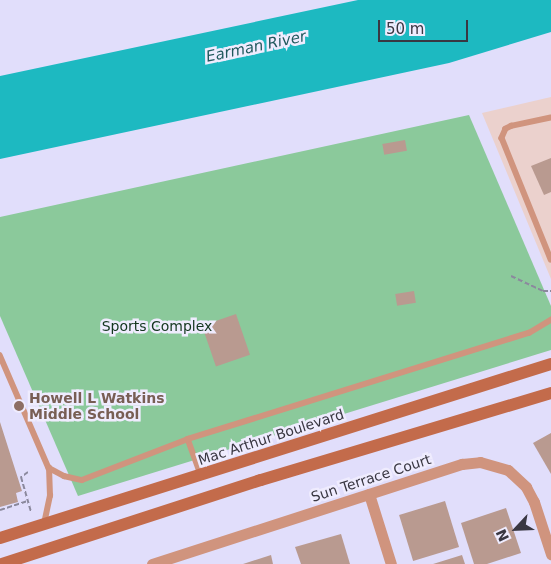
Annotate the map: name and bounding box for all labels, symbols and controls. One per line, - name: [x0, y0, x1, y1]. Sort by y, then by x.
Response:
- scale bar: [381, 10, 471, 42]
- text: 50 m: [386, 20, 424, 38]
- water label: Earman River: [204, 28, 308, 66]
- park label: Sports Complex: [102, 318, 212, 334]
- place label: Howell L Watkins Middle School: [29, 390, 165, 422]
- marker: Howell L Watkins Middle School: [13, 400, 25, 412]
- street label: Mac Arthur Boulevard: [196, 405, 346, 469]
- street label: Sun Terrace Court: [309, 451, 433, 505]
- north arrow: [491, 504, 541, 554]
- text: N: [493, 527, 512, 544]

